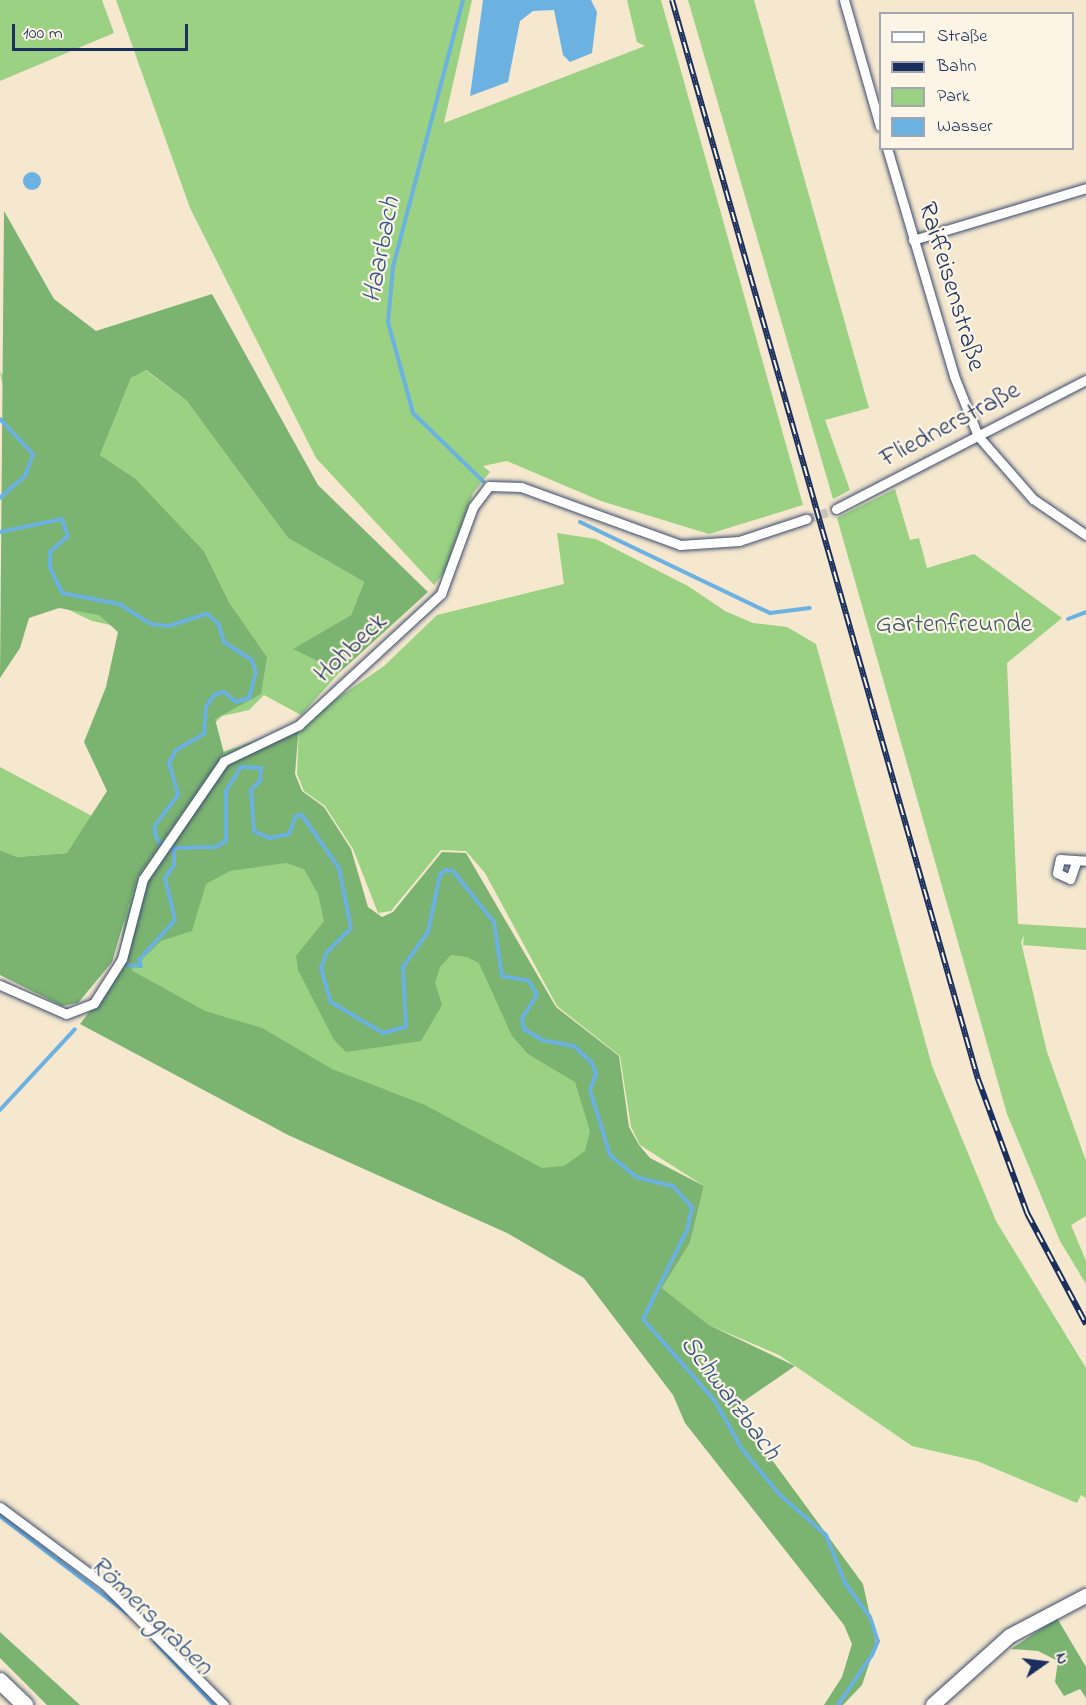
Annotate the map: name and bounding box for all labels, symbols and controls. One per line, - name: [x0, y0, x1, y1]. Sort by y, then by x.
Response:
- scale bar: [15, 12, 190, 50]
- legend: [879, 12, 1074, 150]
- text: 100 m: [23, 21, 63, 47]
- text: Straße: [937, 24, 987, 50]
- text: Bahn: [937, 54, 976, 80]
- text: Park: [937, 84, 970, 110]
- text: Wasser: [937, 114, 993, 140]
- water label: Haarbach: [356, 194, 408, 306]
- street label: Raiffeisenstraße: [909, 199, 991, 375]
- street label: Fliednerstraße: [876, 376, 1026, 476]
- street label: Hohbeck: [309, 607, 395, 691]
- park label: Gartenfreunde: [876, 610, 1032, 642]
- water label: Schwarzbach: [673, 1329, 787, 1467]
- water label: Römersgraben: [83, 1549, 219, 1683]
- north arrow: [1014, 1633, 1074, 1693]
- text: N: [1049, 1650, 1074, 1667]

